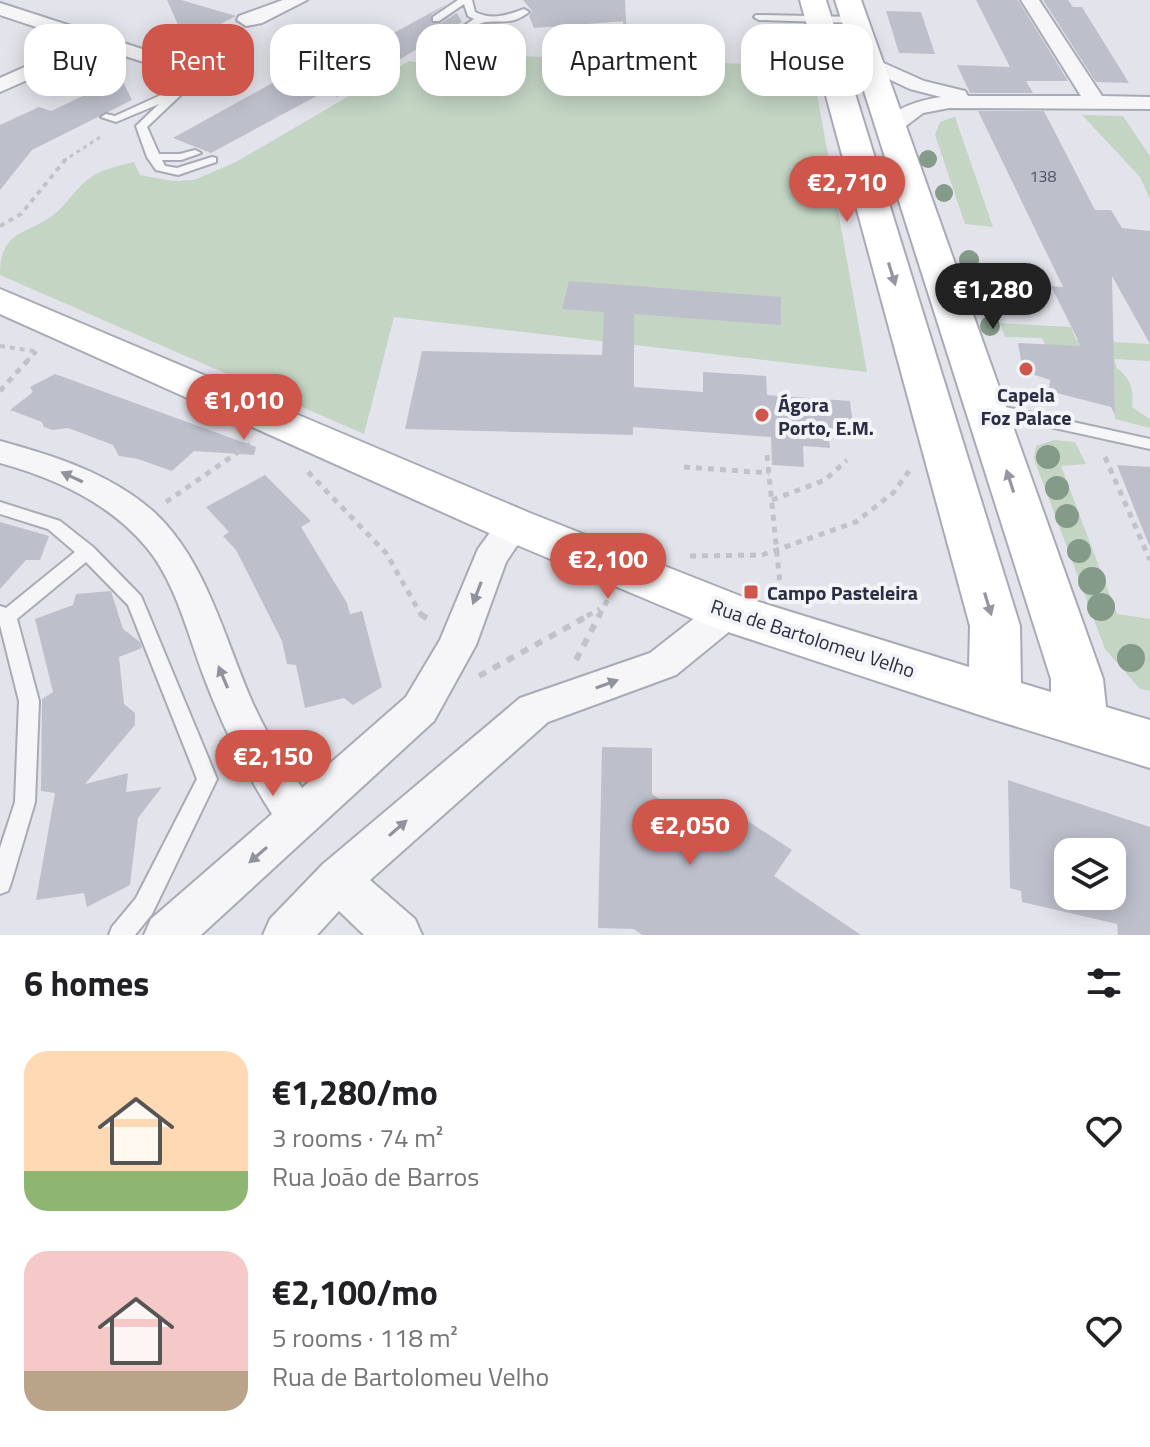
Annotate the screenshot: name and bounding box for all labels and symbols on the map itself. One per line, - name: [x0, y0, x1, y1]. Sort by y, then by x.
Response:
- pin: €2,710: [782, 156, 912, 224]
- house number: 138: [1030, 164, 1056, 188]
- one-way arrow: [886, 262, 899, 286]
- pin: €1,280: [928, 263, 1058, 331]
- marker: Capela Foz Palace: [1017, 360, 1035, 378]
- pin: €1,010: [179, 374, 309, 442]
- place label: Capela Foz Palace: [981, 379, 1071, 433]
- place label: Ágora Porto, E.M.: [778, 389, 874, 443]
- marker: Ágora Porto, E.M.: [753, 406, 771, 424]
- one-way arrow: [1003, 469, 1015, 493]
- one-way arrow: [60, 471, 83, 484]
- pin: €2,100: [543, 533, 673, 601]
- place label: Campo Pasteleira: [767, 577, 918, 608]
- one-way arrow: [470, 581, 483, 605]
- marker: Campo Pasteleira: [742, 583, 760, 601]
- street label: Rua de Bartolomeu Velho: [707, 590, 919, 686]
- one-way arrow: [982, 592, 995, 616]
- one-way arrow: [217, 665, 230, 689]
- one-way arrow: [595, 677, 619, 689]
- pin: €2,150: [208, 730, 338, 798]
- pin: €2,050: [625, 799, 755, 867]
- one-way arrow: [388, 820, 408, 837]
- one-way arrow: [249, 846, 269, 863]

